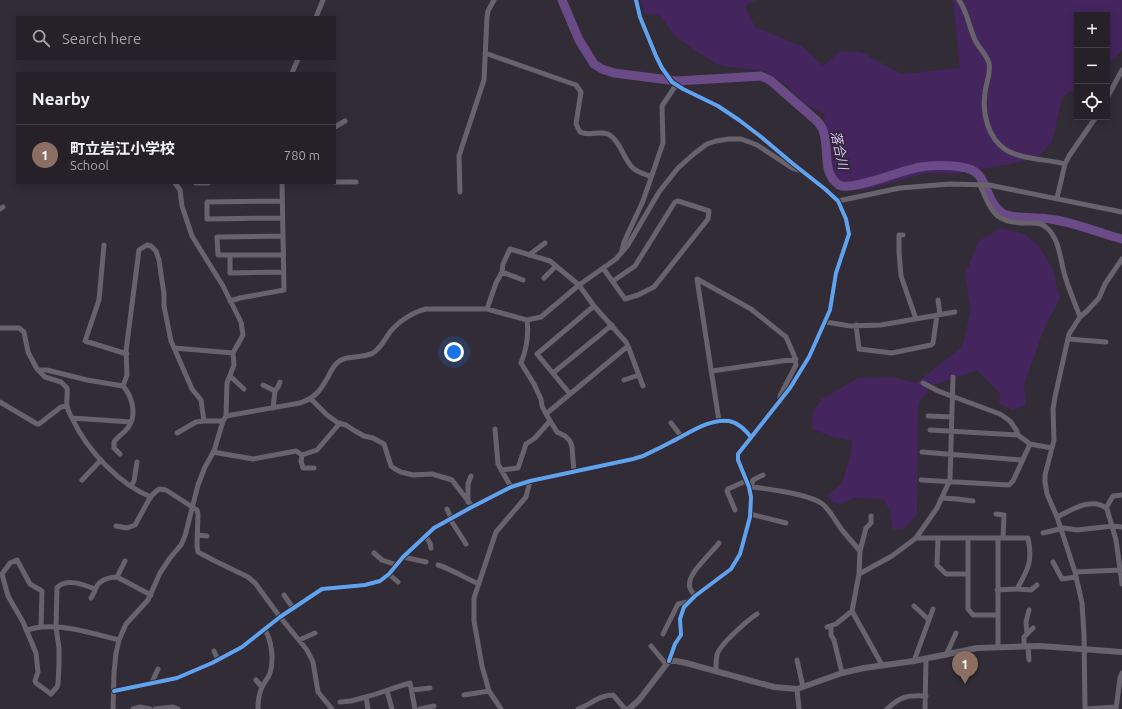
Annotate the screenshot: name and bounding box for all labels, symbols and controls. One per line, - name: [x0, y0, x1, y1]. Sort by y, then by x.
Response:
- map controls: [1074, 12, 1110, 120]
- button: +: [1074, 12, 1110, 48]
- search box: [16, 16, 336, 60]
- icon: search: [30, 27, 52, 49]
- text: Search here: [62, 30, 141, 47]
- button: −: [1074, 48, 1110, 84]
- button: locate: [1074, 84, 1110, 120]
- text: Nearby: [32, 89, 90, 108]
- water label: 落合川: [829, 129, 851, 172]
- text: 町立岩江小学校: [70, 140, 175, 157]
- text: 1: [41, 148, 49, 162]
- text: 780 m: [284, 148, 320, 162]
- text: School: [70, 158, 109, 172]
- your location: [444, 342, 464, 362]
- pin: 1: [952, 651, 978, 684]

